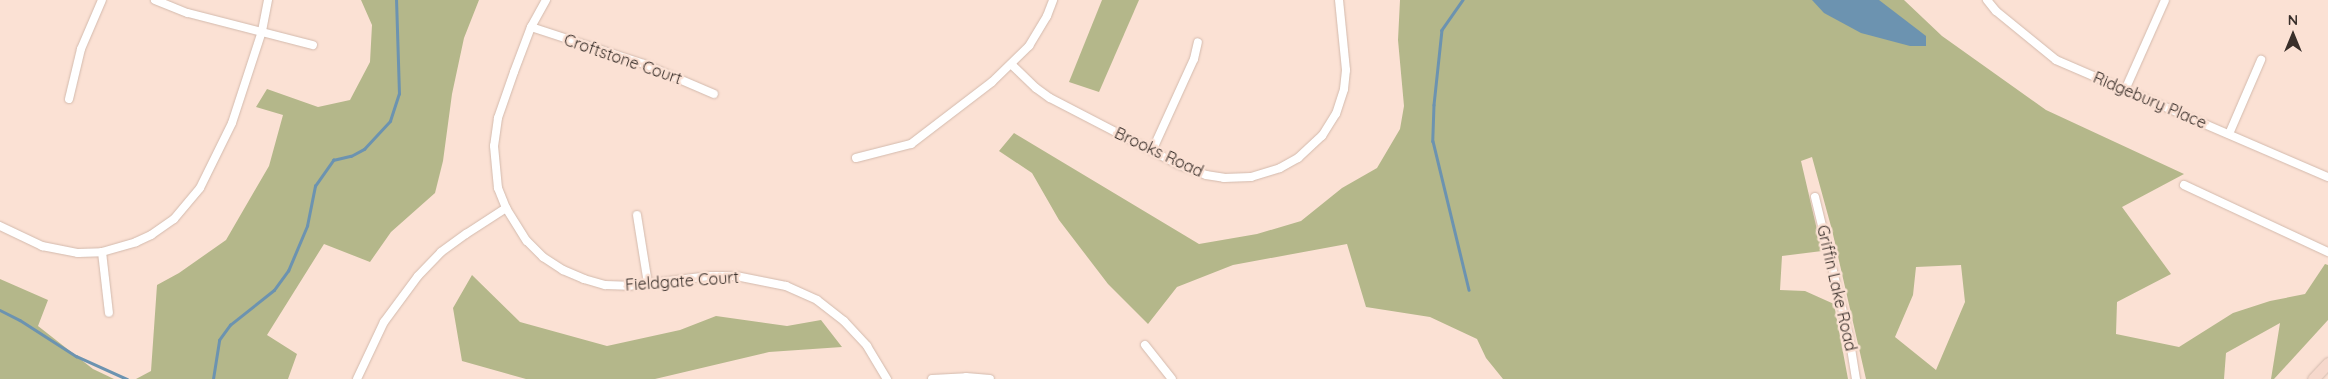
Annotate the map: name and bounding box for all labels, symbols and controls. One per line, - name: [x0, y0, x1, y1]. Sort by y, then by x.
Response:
- north arrow: [2268, 10, 2318, 60]
- text: N: [2288, 11, 2298, 29]
- street label: Croftstone Court: [562, 30, 684, 88]
- street label: Ridgebury Place: [2090, 67, 2210, 133]
- street label: Brooks Road: [1112, 123, 1206, 181]
- street label: Griffin Lake Road: [1813, 223, 1861, 353]
- street label: Fieldgate Court: [625, 267, 739, 295]

